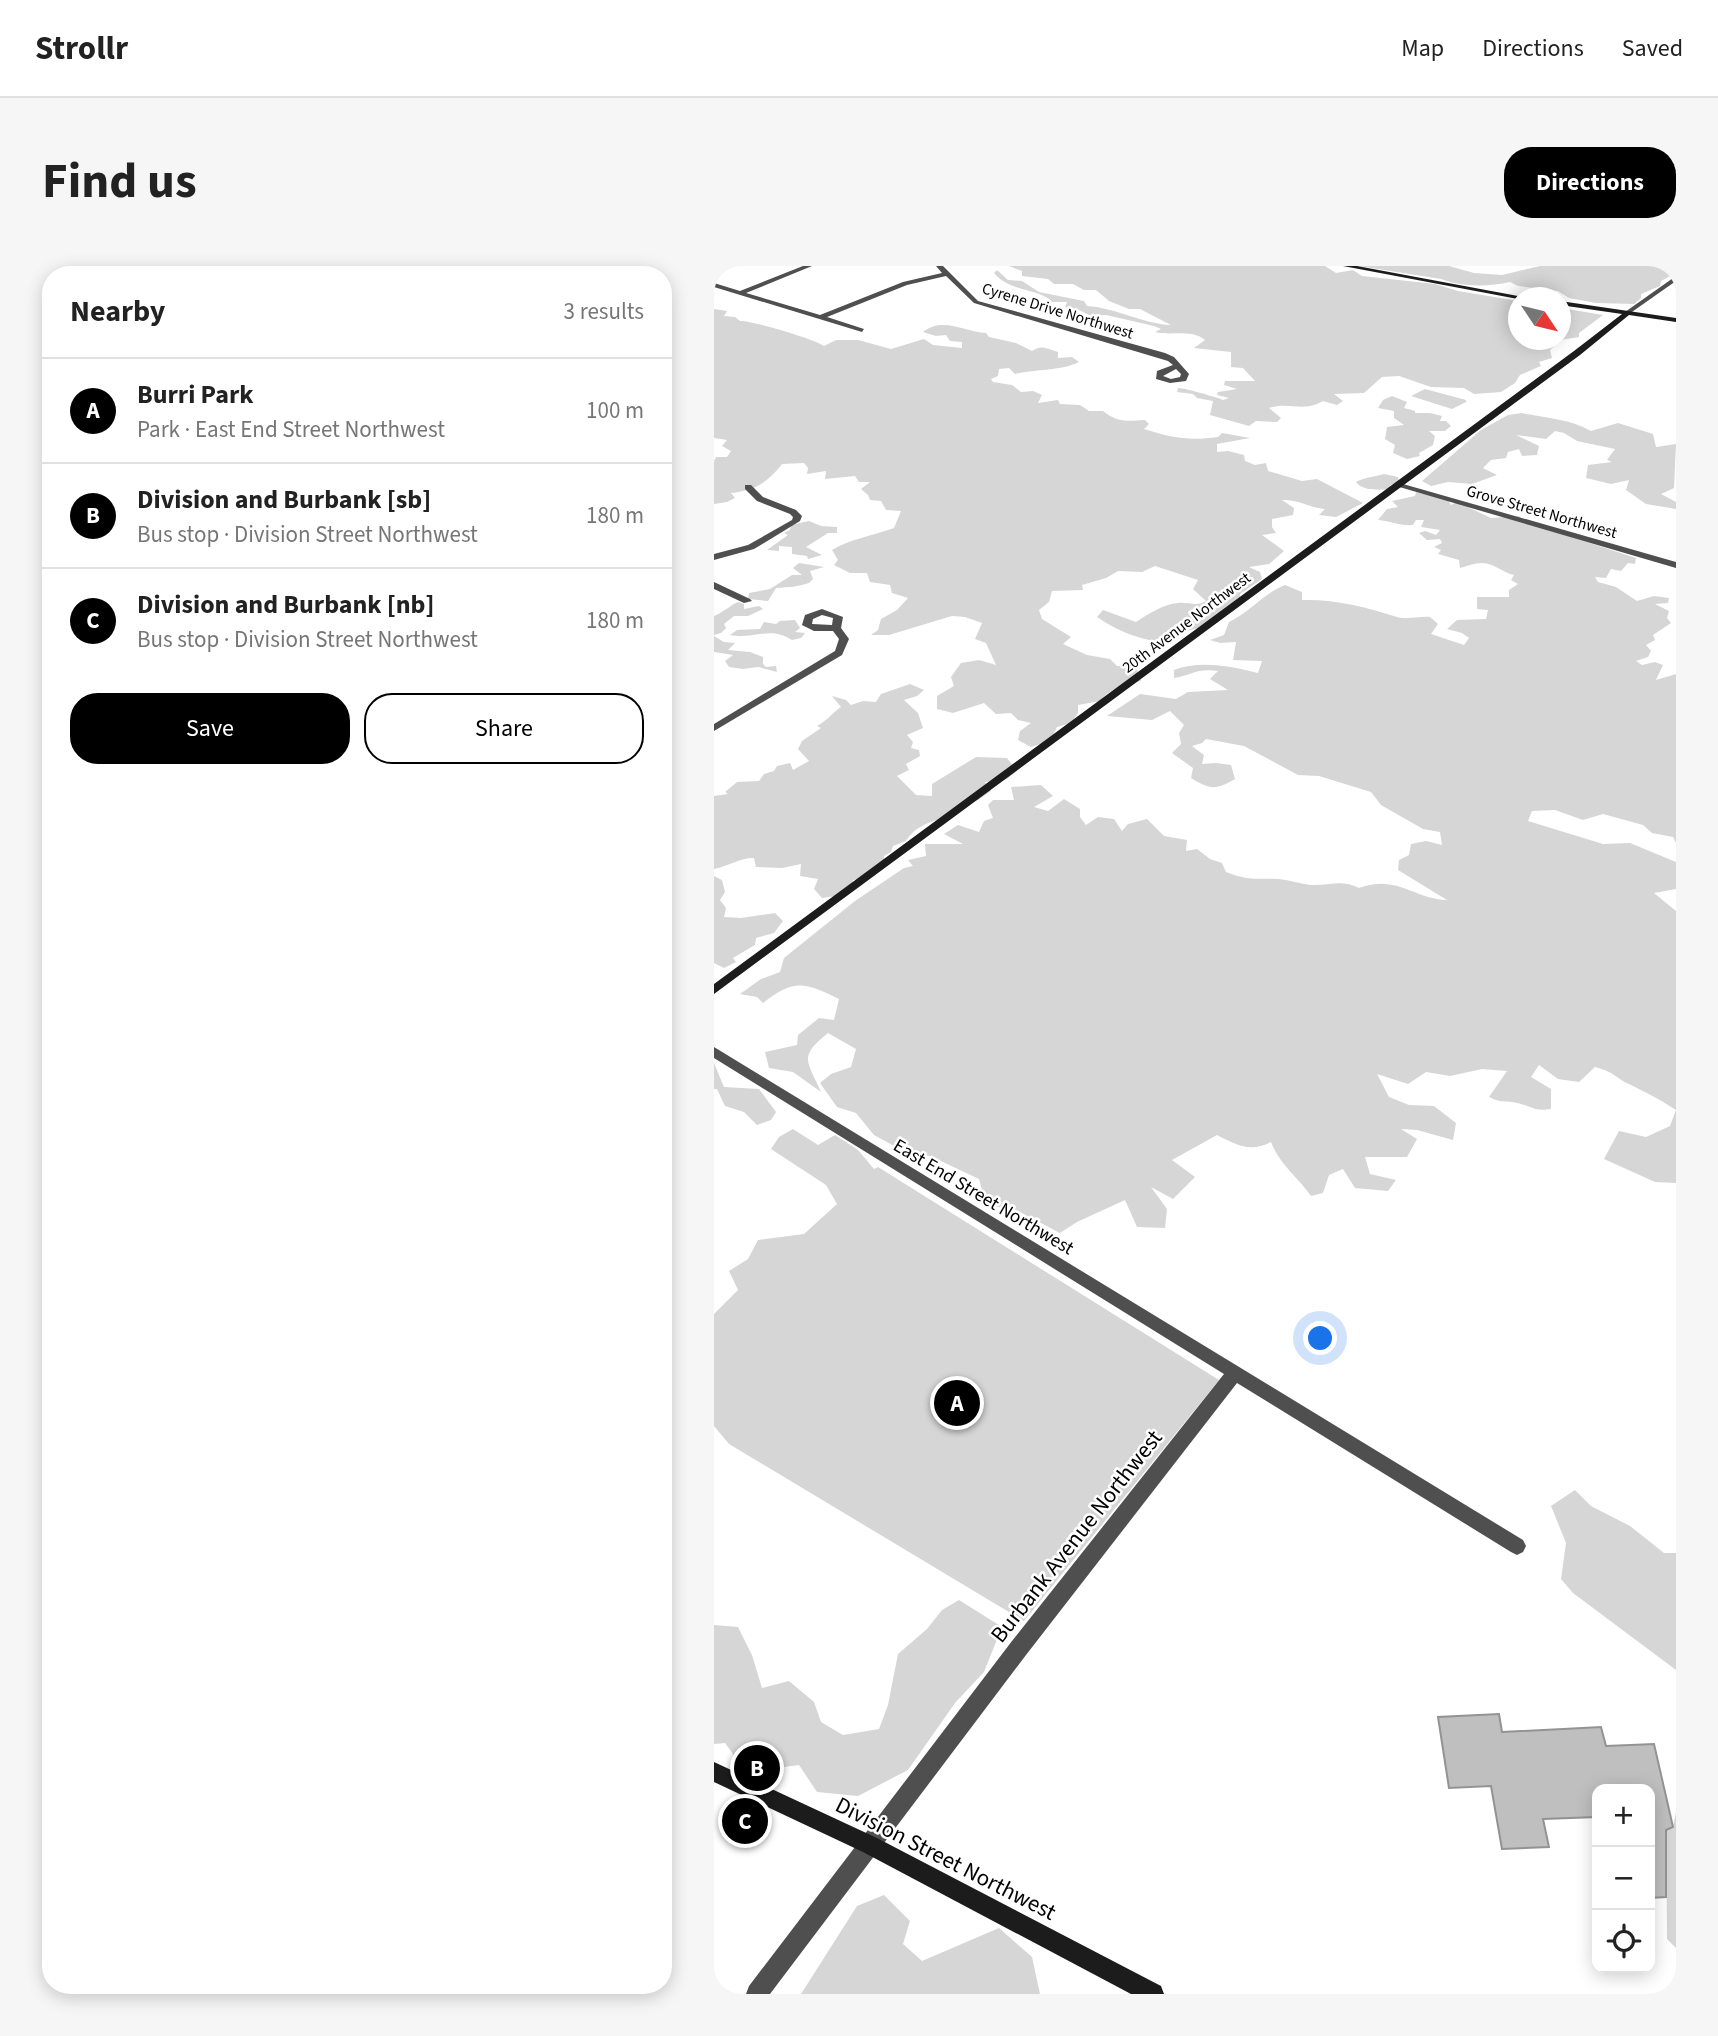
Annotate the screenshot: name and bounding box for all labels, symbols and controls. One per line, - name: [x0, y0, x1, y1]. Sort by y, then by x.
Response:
- text: Strollr: [35, 25, 128, 72]
- text: Map: [1401, 31, 1444, 66]
- text: Directions: [1482, 31, 1584, 66]
- text: Saved: [1622, 31, 1683, 66]
- text: Find us: [42, 147, 197, 217]
- button: Directions: [1504, 147, 1676, 218]
- street label: Cyrene Drive Northwest: [979, 277, 1137, 345]
- north arrow: [1508, 287, 1571, 350]
- text: Nearby: [70, 290, 165, 333]
- text: 3 results: [564, 295, 644, 328]
- text: Burri Park: [137, 376, 254, 413]
- text: A: [86, 394, 100, 427]
- text: 100 m: [586, 394, 644, 427]
- text: Park · East End Street Northwest: [137, 413, 445, 446]
- street label: Grove Street Northwest: [1464, 480, 1620, 544]
- text: Division and Burbank [sb]: [137, 481, 431, 518]
- text: B: [86, 499, 100, 532]
- text: 180 m: [586, 499, 644, 532]
- text: Bus stop · Division Street Northwest: [137, 518, 478, 551]
- street label: 20th Avenue Northwest: [1118, 567, 1256, 678]
- text: Division and Burbank [nb]: [137, 586, 434, 623]
- text: C: [86, 604, 100, 637]
- text: 180 m: [586, 604, 644, 637]
- text: Bus stop · Division Street Northwest: [137, 623, 478, 656]
- button: Save: [70, 693, 350, 764]
- button: Share: [364, 693, 644, 764]
- street label: East End Street Northwest: [888, 1133, 1079, 1262]
- your location: [1303, 1321, 1337, 1355]
- pin: A: [934, 1377, 980, 1429]
- street label: Burbank Avenue Northwest: [983, 1423, 1170, 1650]
- pin: B: [734, 1742, 780, 1794]
- map controls: [1592, 1784, 1655, 1973]
- button: +: [1592, 1784, 1655, 1847]
- street label: Division Street Northwest: [830, 1788, 1062, 1929]
- pin: C: [722, 1795, 768, 1847]
- button: −: [1592, 1847, 1655, 1910]
- button: locate: [1592, 1910, 1655, 1973]

